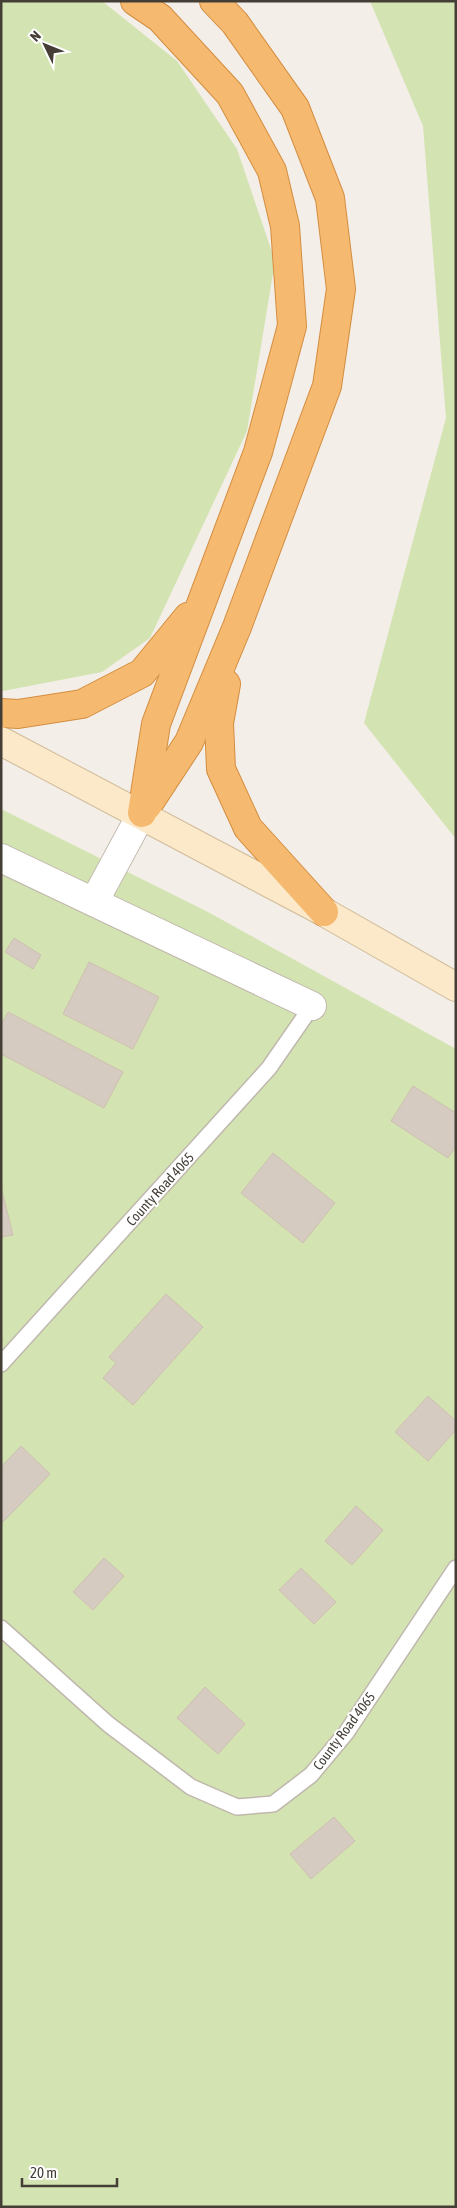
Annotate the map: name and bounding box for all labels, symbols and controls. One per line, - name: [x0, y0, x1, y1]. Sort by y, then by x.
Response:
- north arrow: [20, 20, 70, 70]
- text: N: [27, 28, 44, 45]
- street label: County Road 4065: [123, 1149, 197, 1229]
- street label: County Road 4065: [310, 1689, 378, 1773]
- scale bar: [22, 2156, 118, 2188]
- text: 20 m: [30, 2164, 57, 2181]

